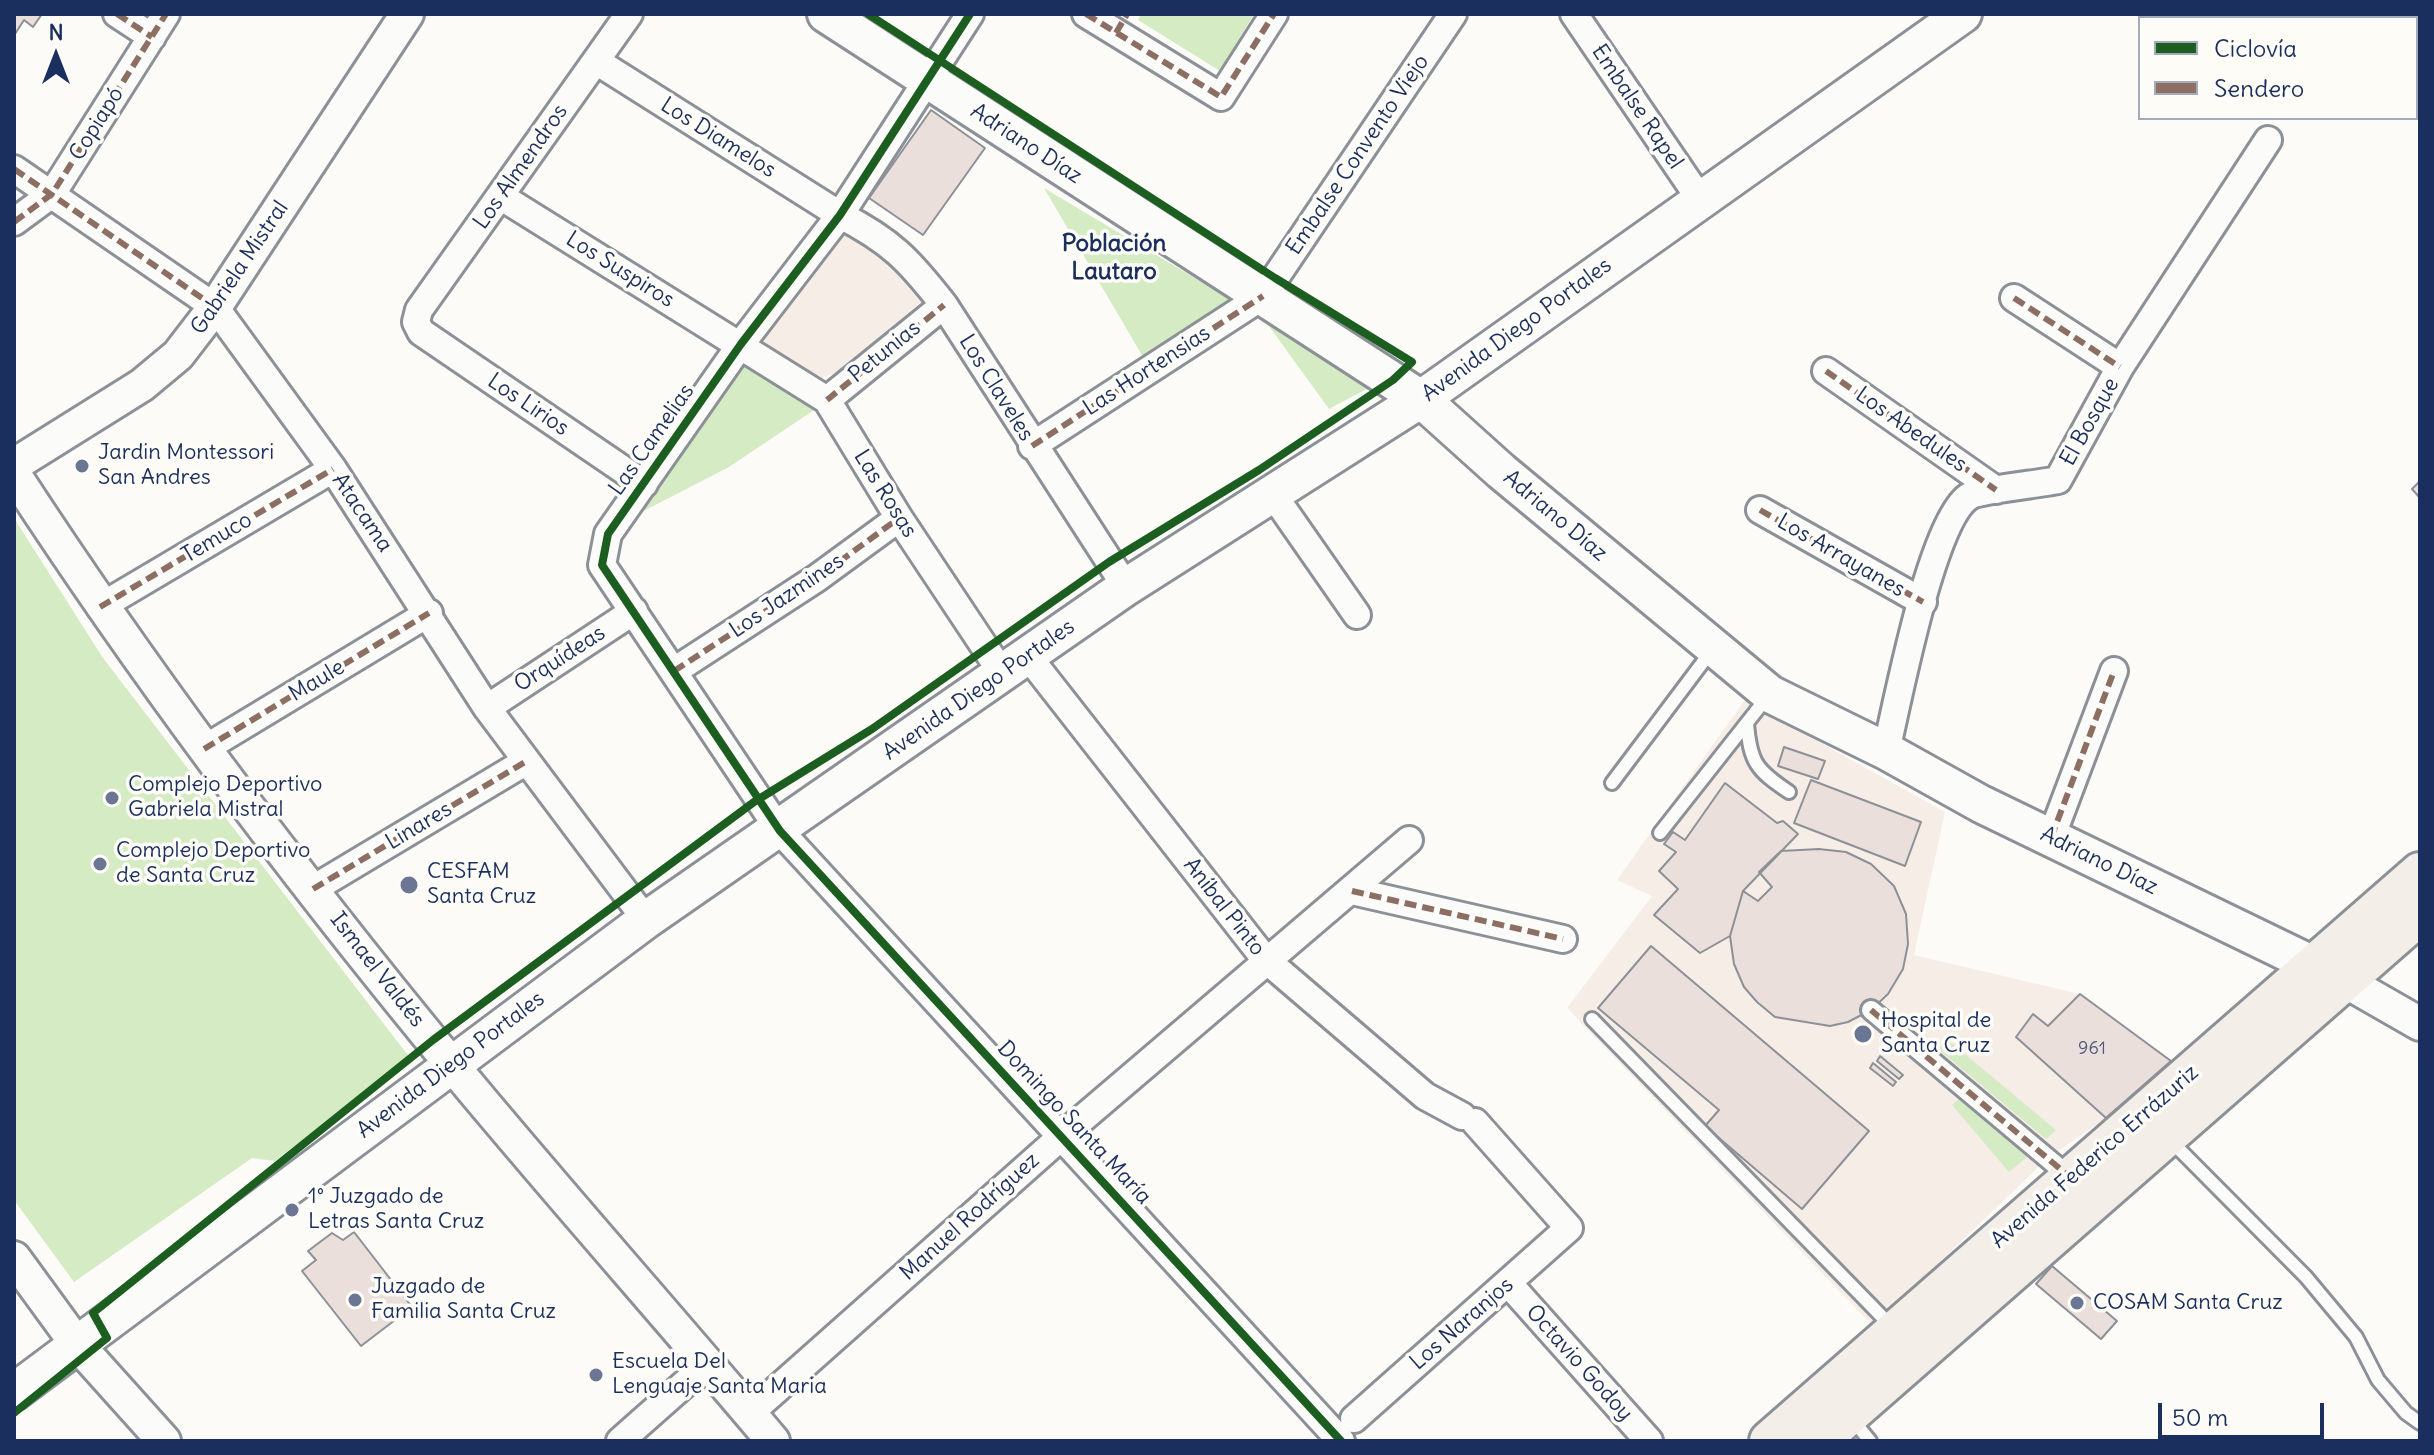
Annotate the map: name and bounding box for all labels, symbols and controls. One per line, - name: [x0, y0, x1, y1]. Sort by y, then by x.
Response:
- north arrow: [16, 16, 96, 96]
- legend: [2138, 16, 2418, 120]
- text: N: [48, 18, 64, 46]
- text: Ciclovía: [2214, 33, 2297, 63]
- street label: Embalse Rapel: [1586, 40, 1688, 174]
- street label: Embalse Convento Viejo: [1281, 50, 1435, 260]
- text: Sendero: [2214, 73, 2304, 103]
- street label: Copiapó: [64, 82, 130, 166]
- street label: Los Diamelos: [656, 92, 780, 184]
- street label: Adriano Díaz: [965, 98, 1087, 190]
- street label: Los Almendros: [468, 99, 574, 235]
- street label: Gabriela Mistral: [186, 196, 294, 340]
- street label: Los Suspiros: [561, 226, 679, 314]
- district label: Población Lautaro: [1062, 230, 1166, 286]
- street label: Avenida Diego Portales: [1417, 252, 1617, 408]
- street label: Petunias: [844, 315, 926, 389]
- street label: Las Hortensias: [1079, 320, 1215, 422]
- street label: Los Claveles: [953, 330, 1039, 446]
- street label: Los Lirios: [482, 368, 574, 442]
- street label: El Bosque: [2055, 373, 2125, 471]
- street label: Las Camelias: [604, 379, 700, 501]
- street label: Los Abedules: [1850, 382, 1972, 478]
- place label: Jardin Montessori San Andres: [98, 440, 274, 492]
- street label: Las Rosas: [848, 445, 922, 543]
- marker: Jardin Montessori San Andres: [73, 457, 91, 475]
- street label: Adriano Díaz: [1498, 465, 1612, 567]
- street label: Atacama: [326, 469, 398, 557]
- street label: Temuco: [177, 507, 257, 569]
- street label: Los Arrayanes: [1772, 509, 1910, 603]
- street label: Los Jazmines: [725, 548, 849, 644]
- street label: Avenida Diego Portales: [878, 614, 1080, 766]
- street label: Orquídeas: [510, 620, 610, 698]
- street label: Maule: [285, 654, 349, 708]
- place label: Complejo Deportivo Gabriela Mistral: [128, 772, 322, 824]
- marker: Complejo Deportivo Gabriela Mistral: [103, 789, 121, 807]
- street label: Linares: [381, 796, 457, 856]
- street label: Adriano Díaz: [2036, 821, 2162, 901]
- place label: Complejo Deportivo de Santa Cruz: [116, 838, 310, 890]
- street label: Aníbal Pinto: [1178, 853, 1270, 961]
- marker: Complejo Deportivo de Santa Cruz: [91, 855, 109, 873]
- place label: CESFAM Santa Cruz: [427, 859, 536, 910]
- marker: CESFAM Santa Cruz: [398, 874, 420, 896]
- street label: Ismael Valdés: [324, 907, 430, 1033]
- street label: Avenida Diego Portales: [352, 986, 550, 1144]
- place label: Hospital de Santa Cruz: [1881, 1008, 1991, 1060]
- marker: Hospital de Santa Cruz: [1852, 1023, 1874, 1045]
- street label: Domingo Santa María: [991, 1036, 1157, 1210]
- house number: 961: [2078, 1038, 2106, 1060]
- street label: Avenida Federico Errázuriz: [1986, 1060, 2204, 1254]
- street label: Manuel Rodríguez: [895, 1148, 1045, 1286]
- place label: 1° Juzgado de Letras Santa Cruz: [308, 1184, 484, 1236]
- marker: 1° Juzgado de Letras Santa Cruz: [283, 1201, 301, 1219]
- street label: Los Naranjos: [1405, 1272, 1519, 1376]
- place label: Juzgado de Familia Santa Cruz: [371, 1274, 556, 1326]
- place label: COSAM Santa Cruz: [2093, 1290, 2283, 1316]
- marker: Juzgado de Familia Santa Cruz: [346, 1291, 364, 1309]
- marker: COSAM Santa Cruz: [2068, 1294, 2086, 1312]
- street label: Octavio Godoy: [1520, 1299, 1638, 1427]
- place label: Escuela Del Lenguaje Santa Maria: [612, 1349, 827, 1400]
- marker: Escuela Del Lenguaje Santa Maria: [587, 1366, 605, 1384]
- scale bar: [2162, 1387, 2328, 1437]
- text: 50 m: [2172, 1402, 2228, 1432]

